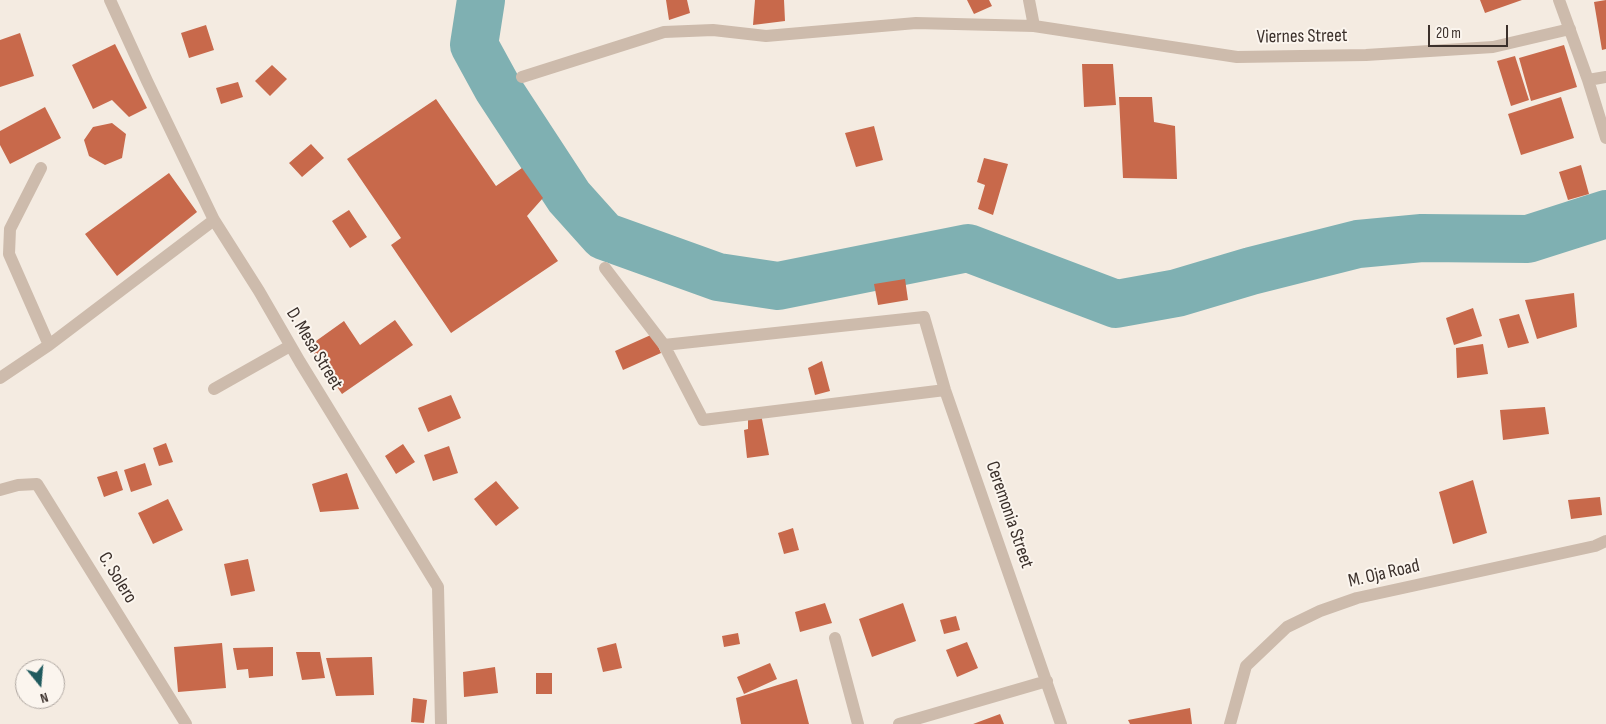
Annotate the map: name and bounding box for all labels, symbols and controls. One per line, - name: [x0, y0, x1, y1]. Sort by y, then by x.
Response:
- scale bar: [1431, 15, 1511, 47]
- text: 20 m: [1436, 24, 1461, 43]
- street label: Viernes Street: [1256, 25, 1348, 49]
- street label: D. Mesa Street: [281, 304, 347, 394]
- street label: Ceremonia Street: [980, 459, 1038, 571]
- street label: C. Solero: [93, 548, 141, 608]
- street label: M. Oja Road: [1346, 555, 1422, 593]
- north arrow: [15, 659, 65, 709]
- text: N: [38, 689, 50, 707]

